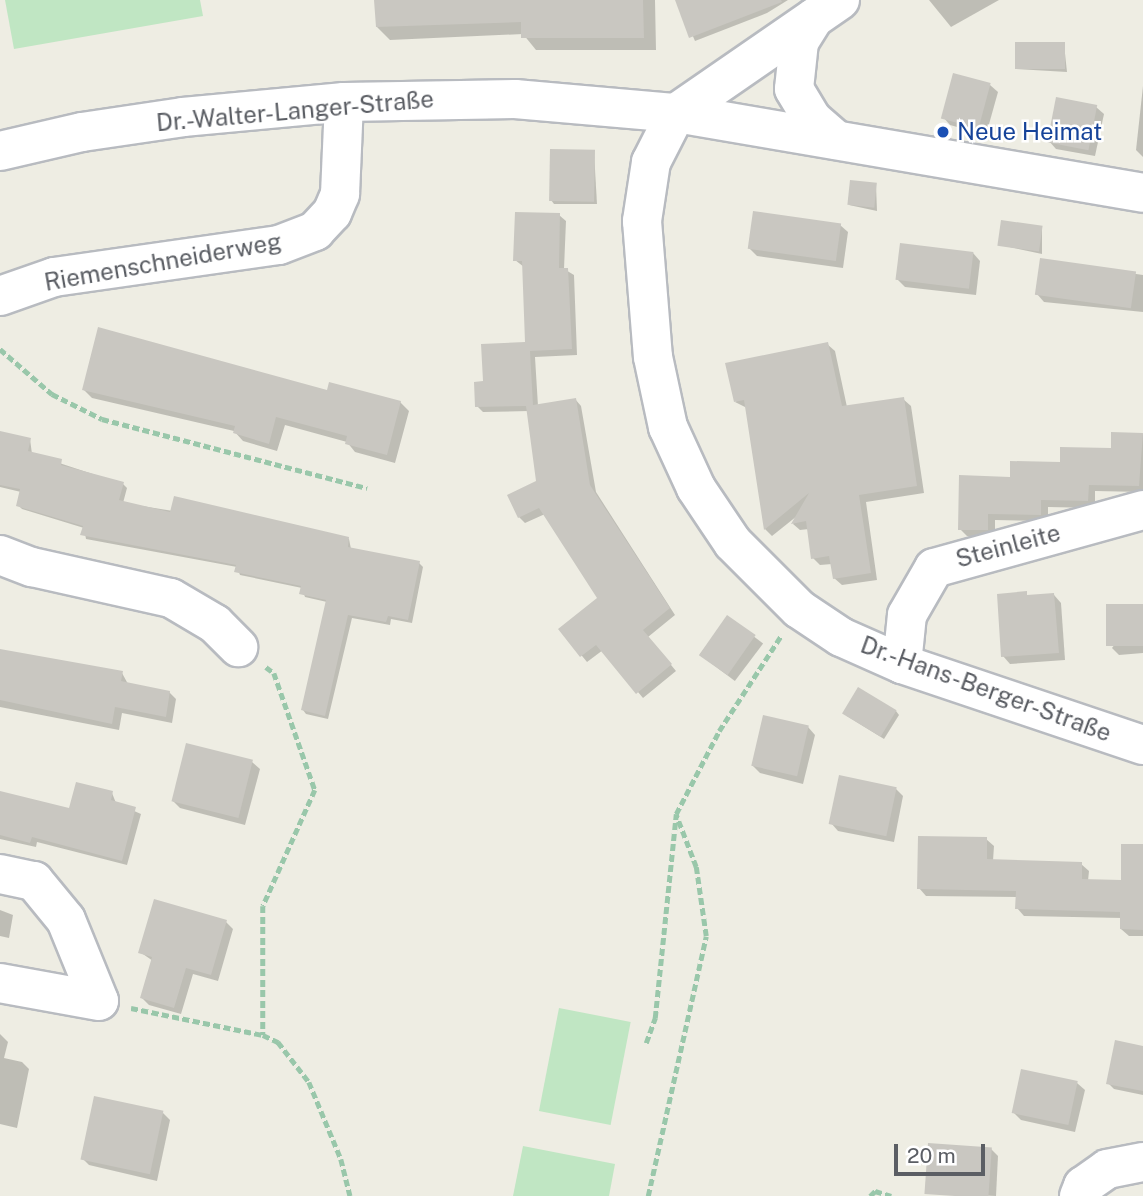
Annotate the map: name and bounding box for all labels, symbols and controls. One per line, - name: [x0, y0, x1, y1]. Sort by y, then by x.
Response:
- street label: Dr.-Walter-Langer-Straße: [155, 85, 435, 137]
- place label: Neue Heimat: [957, 118, 1103, 146]
- marker: Neue Heimat: [935, 124, 951, 140]
- street label: Riemenschneiderweg: [42, 227, 284, 297]
- street label: Steinleite: [953, 518, 1063, 574]
- street label: Dr.-Hans-Berger-Straße: [857, 630, 1115, 748]
- scale bar: [898, 1130, 989, 1174]
- text: 20 m: [907, 1143, 956, 1168]

